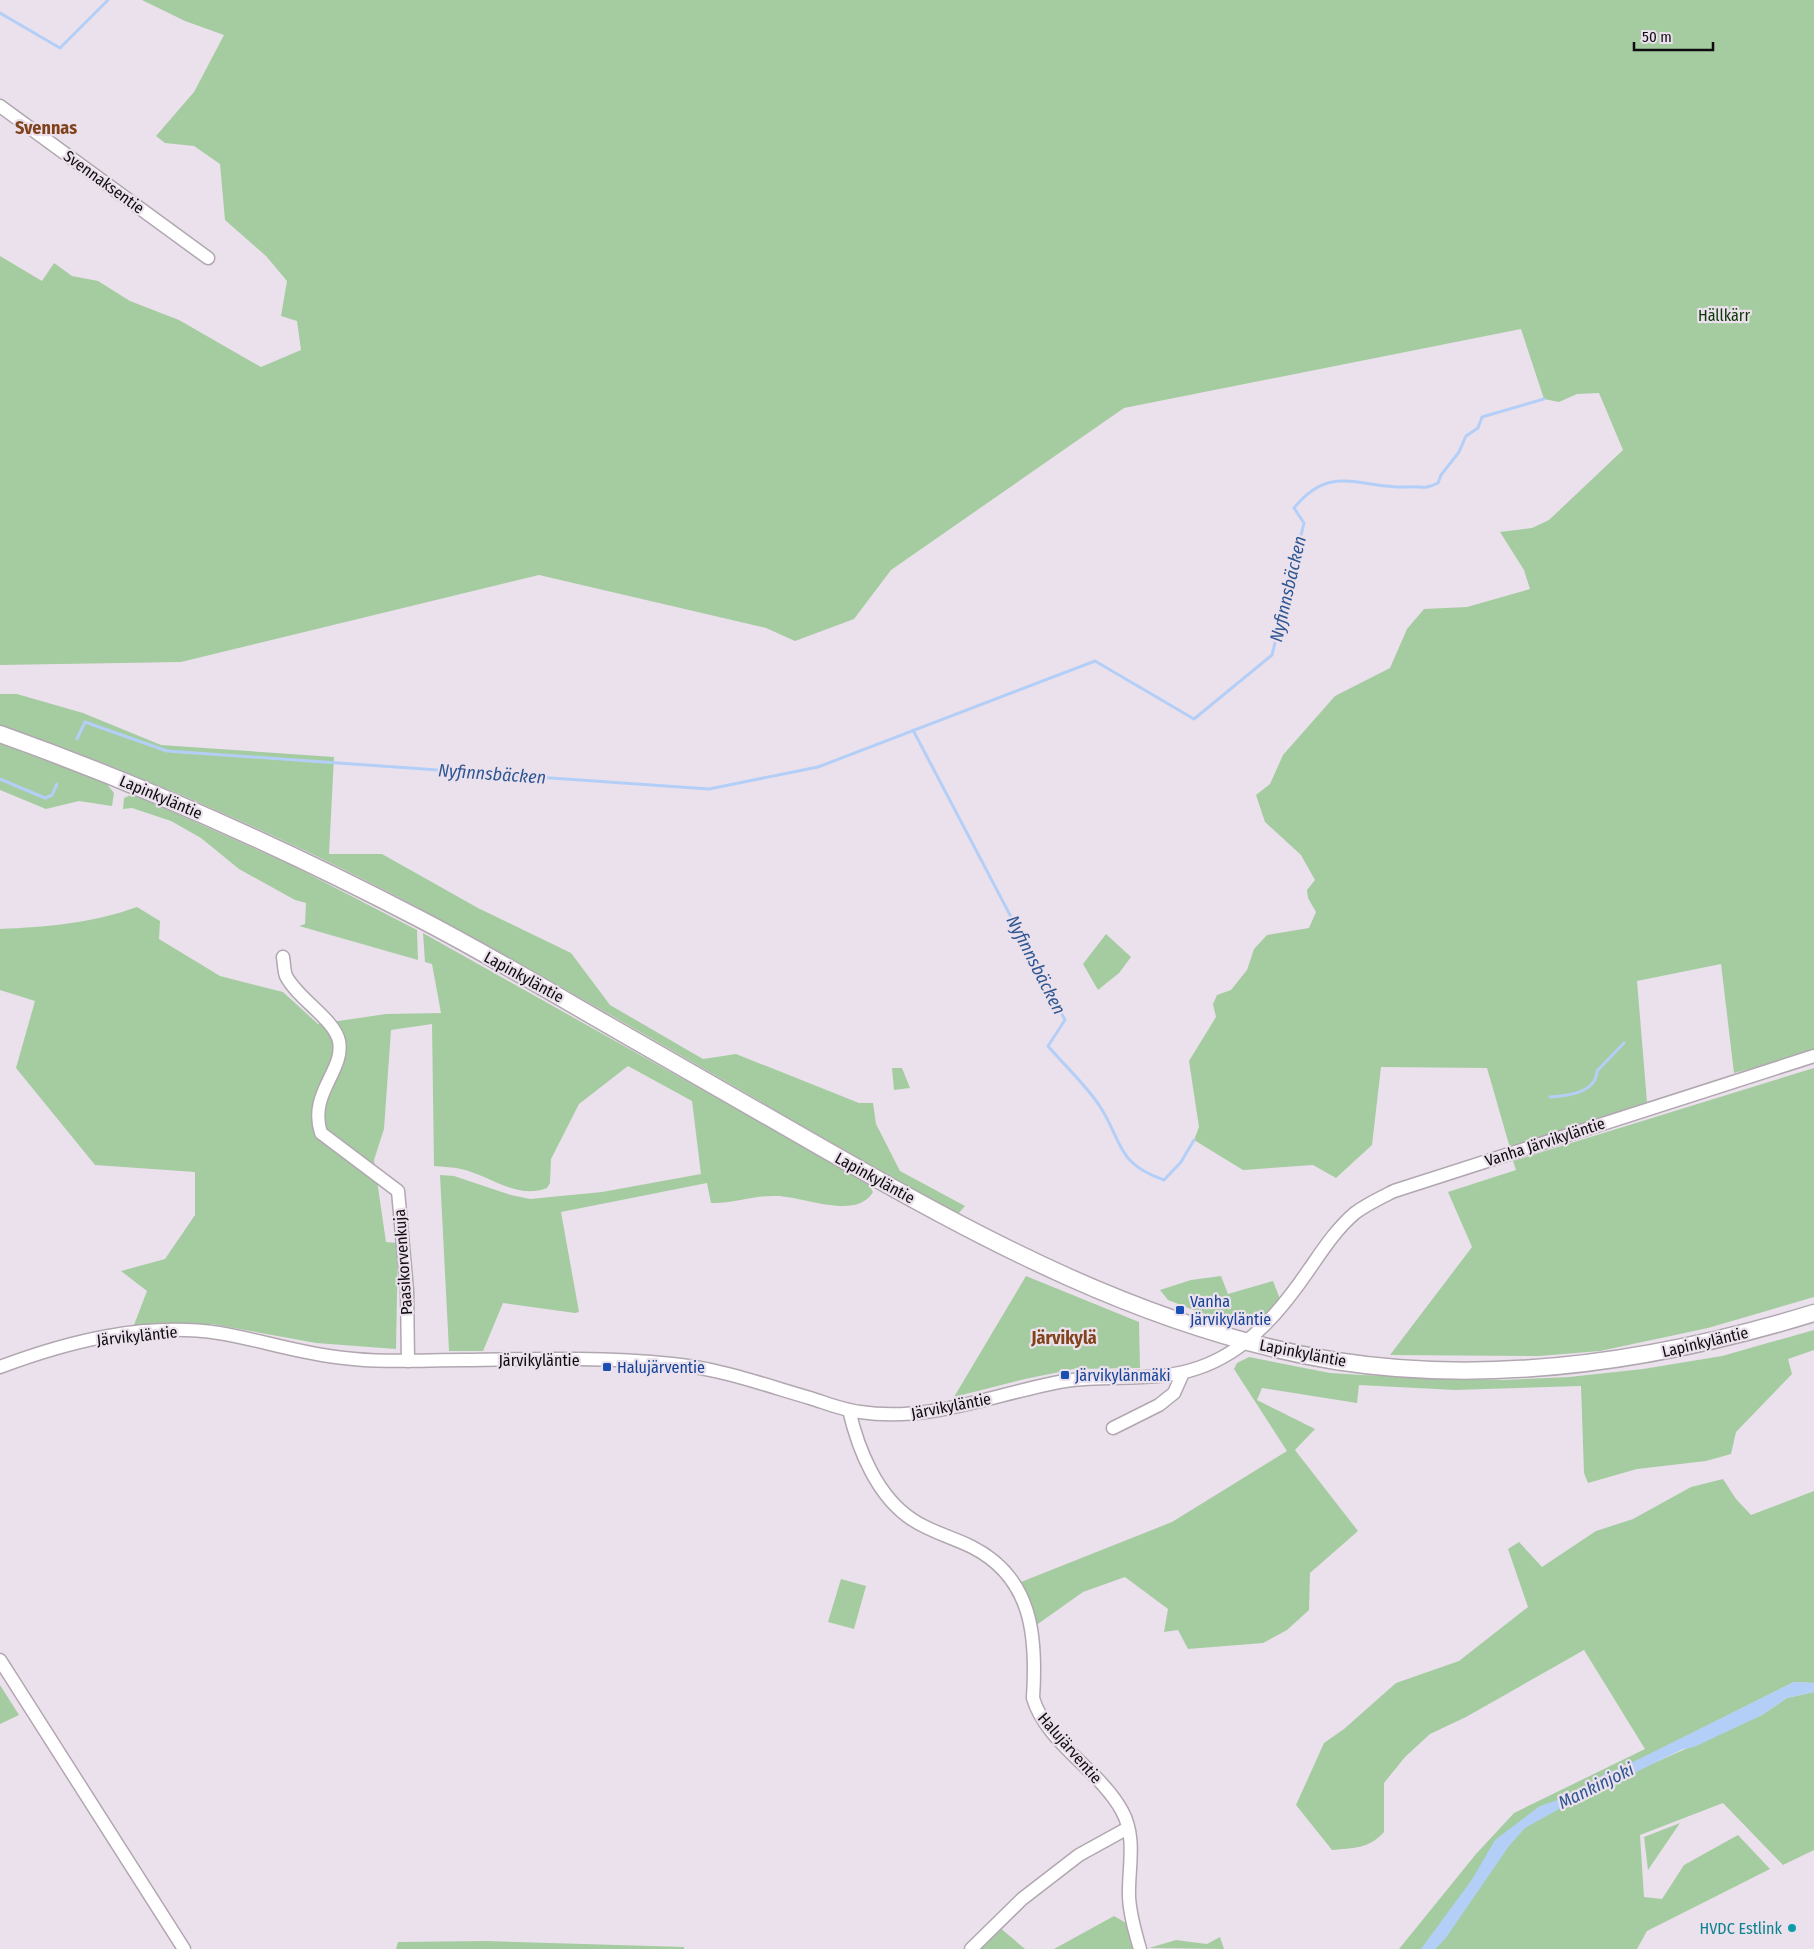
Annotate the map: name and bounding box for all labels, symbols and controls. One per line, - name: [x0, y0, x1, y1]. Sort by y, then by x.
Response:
- scale bar: [1634, 20, 1713, 52]
- text: 50 m: [1642, 28, 1672, 46]
- district label: Svennas: [15, 117, 77, 139]
- street label: Svennaksentie: [60, 146, 148, 218]
- park label: Hällkärr: [1698, 306, 1750, 325]
- water label: Nyfinnsbäcken: [1265, 534, 1311, 644]
- water label: Nyfinnsbäcken: [437, 759, 547, 789]
- street label: Lapinkyläntie: [117, 771, 205, 823]
- water label: Nyfinnsbäcken: [1002, 912, 1070, 1018]
- street label: Lapinkyläntie: [481, 947, 567, 1007]
- street label: Vanha Järvikyläntie: [1483, 1114, 1607, 1170]
- street label: Lapinkyläntie: [832, 1148, 918, 1208]
- street label: Paasikorvenkuja: [390, 1208, 416, 1316]
- place label: Vanha Järvikyläntie: [1190, 1292, 1271, 1329]
- marker: Vanha Järvikyläntie: [1174, 1304, 1186, 1316]
- street label: Järvikyläntie: [96, 1322, 178, 1350]
- street label: Lapinkyläntie: [1660, 1323, 1750, 1361]
- district label: Järvikylä: [1030, 1327, 1097, 1349]
- street label: Lapinkyläntie: [1258, 1335, 1348, 1371]
- street label: Järvikyläntie: [498, 1351, 580, 1370]
- place label: Halujärventie: [617, 1358, 705, 1377]
- marker: Halujärventie: [601, 1361, 613, 1373]
- place label: Järvikylänmäki: [1075, 1366, 1171, 1385]
- marker: Järvikylänmäki: [1059, 1369, 1071, 1381]
- street label: Järvikyläntie: [909, 1389, 993, 1423]
- street label: Halujärventie: [1034, 1709, 1106, 1788]
- water label: Mankinjoki: [1554, 1758, 1638, 1814]
- place label: HVDC Estlink: [1700, 1919, 1783, 1938]
- marker: HVDC Estlink: [1786, 1922, 1798, 1934]

